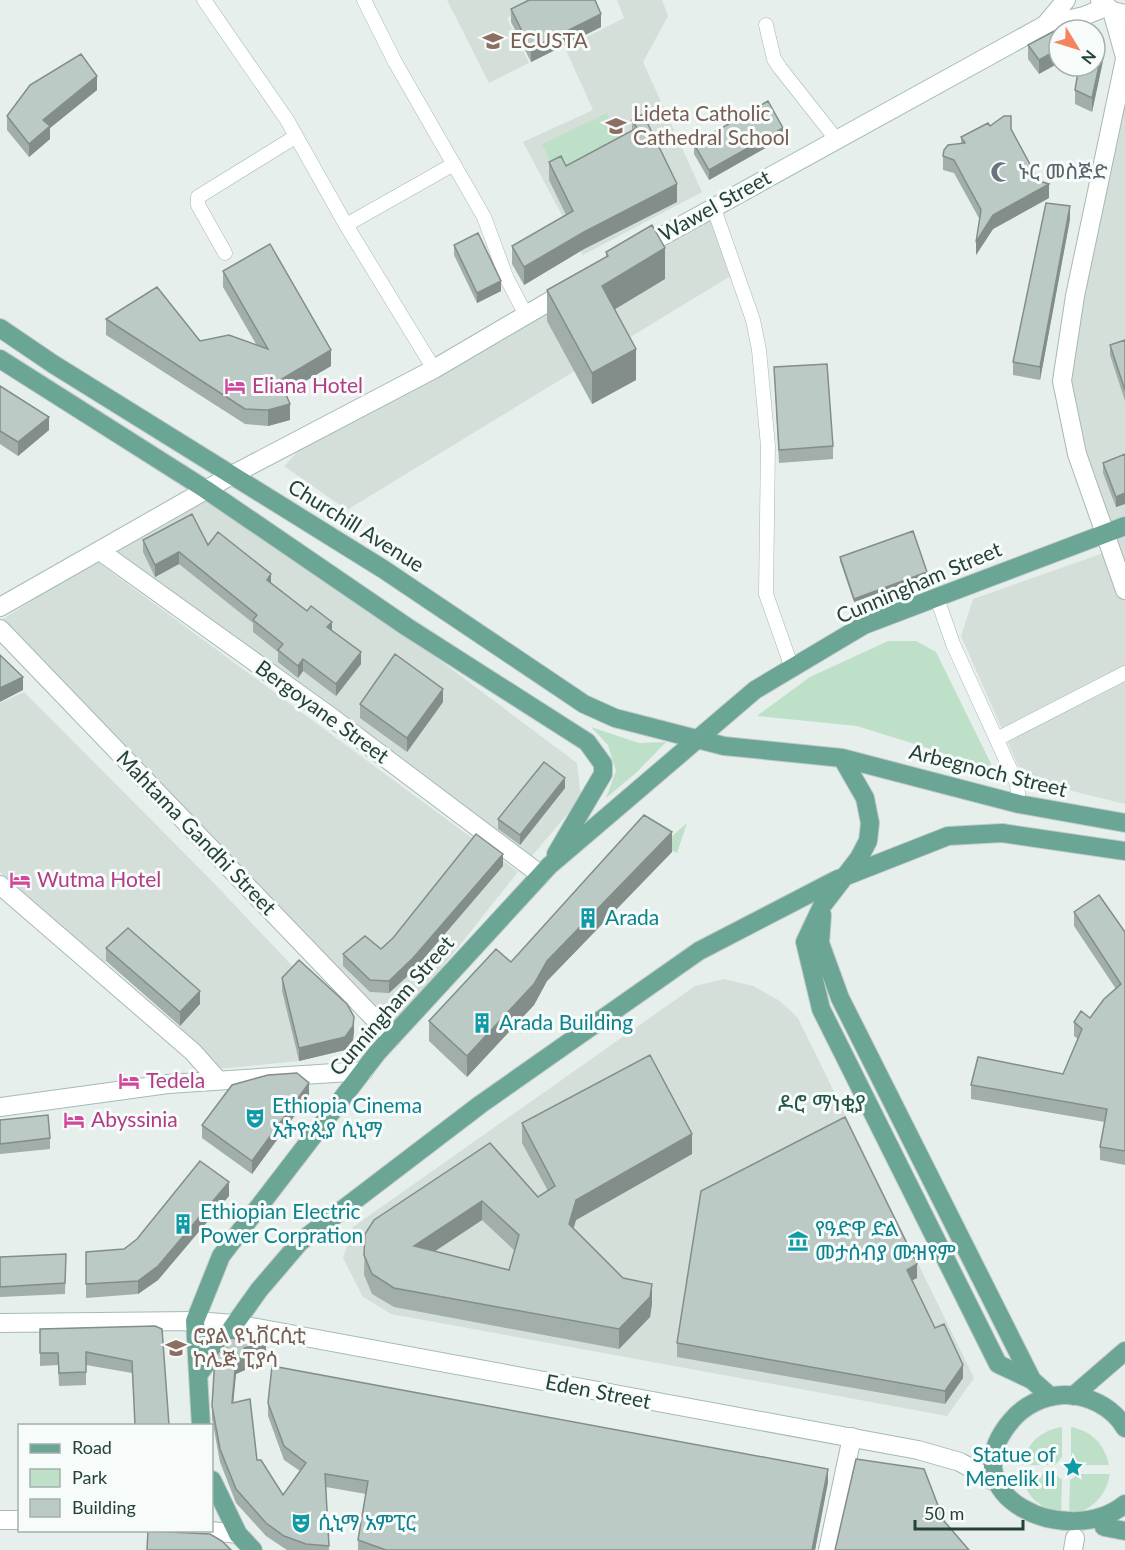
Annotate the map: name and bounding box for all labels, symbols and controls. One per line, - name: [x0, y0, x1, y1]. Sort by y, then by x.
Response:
- north arrow: [1047, 18, 1107, 78]
- place label: ECUSTA: [510, 27, 589, 52]
- school or university icon: ECUSTA: [481, 29, 505, 53]
- text: N: [1078, 47, 1100, 68]
- place label: Lideta Catholic Cathedral School: [633, 100, 790, 149]
- school or university icon: Lideta Catholic Cathedral School: [604, 114, 628, 138]
- place label: ኑር መስጅድ: [1018, 158, 1108, 183]
- mosque icon: ኑር መስጅድ: [989, 160, 1013, 184]
- street label: Wawel Street: [654, 163, 775, 246]
- place label: Eliana Hotel: [252, 372, 363, 397]
- hotel icon: Eliana Hotel: [223, 374, 247, 398]
- street label: Churchill Avenue: [284, 473, 429, 577]
- street label: Cunningham Street: [832, 535, 1005, 628]
- street label: Bergoyane Street: [251, 654, 395, 768]
- street label: Arbegnoch Street: [907, 738, 1070, 801]
- street label: Mahtama Gandhi Street: [112, 745, 282, 920]
- place label: Wutma Hotel: [37, 866, 161, 891]
- hotel icon: Wutma Hotel: [8, 868, 32, 892]
- place label: Arada: [605, 904, 659, 929]
- building icon: Arada: [576, 906, 600, 930]
- street label: Cunningham Street: [323, 930, 459, 1080]
- place label: Arada Building: [499, 1009, 633, 1034]
- building icon: Arada Building: [470, 1011, 494, 1035]
- place label: Tedela: [146, 1067, 205, 1092]
- hotel icon: Tedela: [117, 1069, 141, 1093]
- district label: ዶሮ ማነቂያ: [778, 1089, 866, 1116]
- place label: Ethiopia Cinema ኢትዮጲያ ሲኒማ: [272, 1092, 422, 1141]
- place label: Abyssinia: [91, 1106, 178, 1131]
- theatre icon: Ethiopia Cinema ኢትዮጲያ ሲኒማ: [243, 1106, 267, 1130]
- hotel icon: Abyssinia: [62, 1108, 86, 1132]
- place label: Ethiopian Electric Power Corpration: [200, 1198, 363, 1247]
- building icon: Ethiopian Electric Power Corpration: [171, 1212, 195, 1236]
- place label: የዓድዋ ድል መታሰብያ ሙዝየም: [815, 1215, 956, 1264]
- museum icon: የዓድዋ ድል መታሰብያ ሙዝየም: [786, 1229, 810, 1253]
- place label: ሮያል ዩኒቨርሲቲ ኮሌጅ ፒያሳ: [193, 1322, 306, 1371]
- school or university icon: ሮያል ዩኒቨርሲቲ ኮሌጅ ፒያሳ: [164, 1336, 188, 1360]
- street label: Eden Street: [543, 1368, 654, 1413]
- legend: [18, 1424, 213, 1532]
- text: Road: [72, 1436, 112, 1458]
- place label: Statue of Menelik II: [965, 1441, 1057, 1490]
- place icon: Statue of Menelik II: [1061, 1455, 1085, 1479]
- text: Park: [72, 1466, 108, 1488]
- scale bar: [915, 1493, 1023, 1531]
- text: Building: [72, 1496, 136, 1518]
- text: 50 m: [924, 1502, 964, 1524]
- place label: ሲኒማ አምፒር: [318, 1509, 416, 1534]
- theatre icon: ሲኒማ አምፒር: [289, 1511, 313, 1535]

